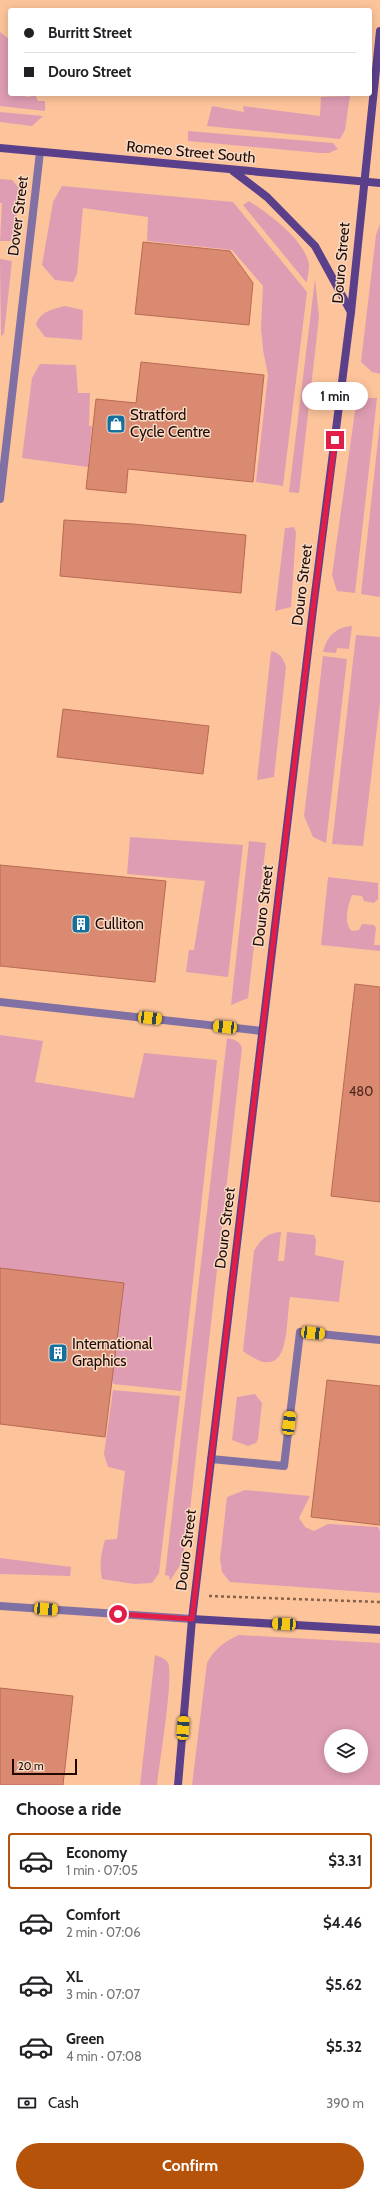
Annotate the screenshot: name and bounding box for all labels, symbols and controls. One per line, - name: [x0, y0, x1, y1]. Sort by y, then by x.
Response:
- text: Burritt Street: [48, 24, 132, 42]
- text: Douro Street: [48, 63, 131, 81]
- street label: Romeo Street South: [126, 137, 256, 167]
- street label: Dover Street: [4, 175, 32, 257]
- street label: Douro Street: [328, 222, 354, 304]
- callout: 1 min: [302, 382, 368, 410]
- text: 1 min: [320, 388, 350, 404]
- place label: Stratford Cycle Centre: [130, 406, 210, 441]
- shop icon: Stratford Cycle Centre: [105, 413, 127, 435]
- route end: [326, 431, 344, 449]
- street label: Douro Street: [288, 543, 316, 627]
- street label: Douro Street: [249, 864, 277, 948]
- building icon: Culliton: [70, 913, 92, 935]
- place label: Culliton: [95, 915, 144, 933]
- car: [137, 1011, 163, 1025]
- car: [212, 1020, 238, 1034]
- house number: 480: [349, 1083, 373, 1099]
- street label: Douro Street: [211, 1186, 239, 1270]
- car: [300, 1326, 326, 1340]
- place label: International Graphics: [72, 1335, 153, 1370]
- building icon: International Graphics: [47, 1342, 69, 1364]
- car: [282, 1410, 296, 1436]
- street label: Douro Street: [172, 1508, 200, 1592]
- car: [34, 1602, 58, 1616]
- route start: [109, 1605, 127, 1623]
- car: [272, 1617, 296, 1631]
- car: [176, 1716, 190, 1740]
- map controls: [324, 1729, 368, 1773]
- button: layers: [324, 1729, 368, 1773]
- scale bar: [12, 1757, 77, 1776]
- text: 20 m: [18, 1759, 44, 1773]
- text: Choose a ride: [16, 1798, 121, 1820]
- icon: car: [18, 1843, 54, 1879]
- text: Economy: [66, 1844, 127, 1862]
- text: $3.31: [328, 1852, 362, 1870]
- text: 1 min · 07:05: [66, 1862, 138, 1878]
- icon: car: [18, 1905, 54, 1941]
- text: Comfort: [66, 1906, 120, 1924]
- text: $4.46: [323, 1914, 362, 1932]
- text: 2 min · 07:06: [66, 1924, 141, 1940]
- icon: car: [18, 1967, 54, 2003]
- text: XL: [66, 1968, 83, 1986]
- text: $5.62: [326, 1976, 362, 1994]
- text: 3 min · 07:07: [66, 1986, 140, 2002]
- icon: car: [18, 2029, 54, 2065]
- text: Green: [66, 2030, 104, 2048]
- text: $5.32: [326, 2038, 362, 2056]
- text: 4 min · 07:08: [66, 2048, 142, 2064]
- icon: cash: [16, 2092, 38, 2114]
- text: Cash: [48, 2094, 79, 2112]
- text: 390 m: [326, 2095, 364, 2111]
- button: Confirm: [16, 2143, 364, 2189]

